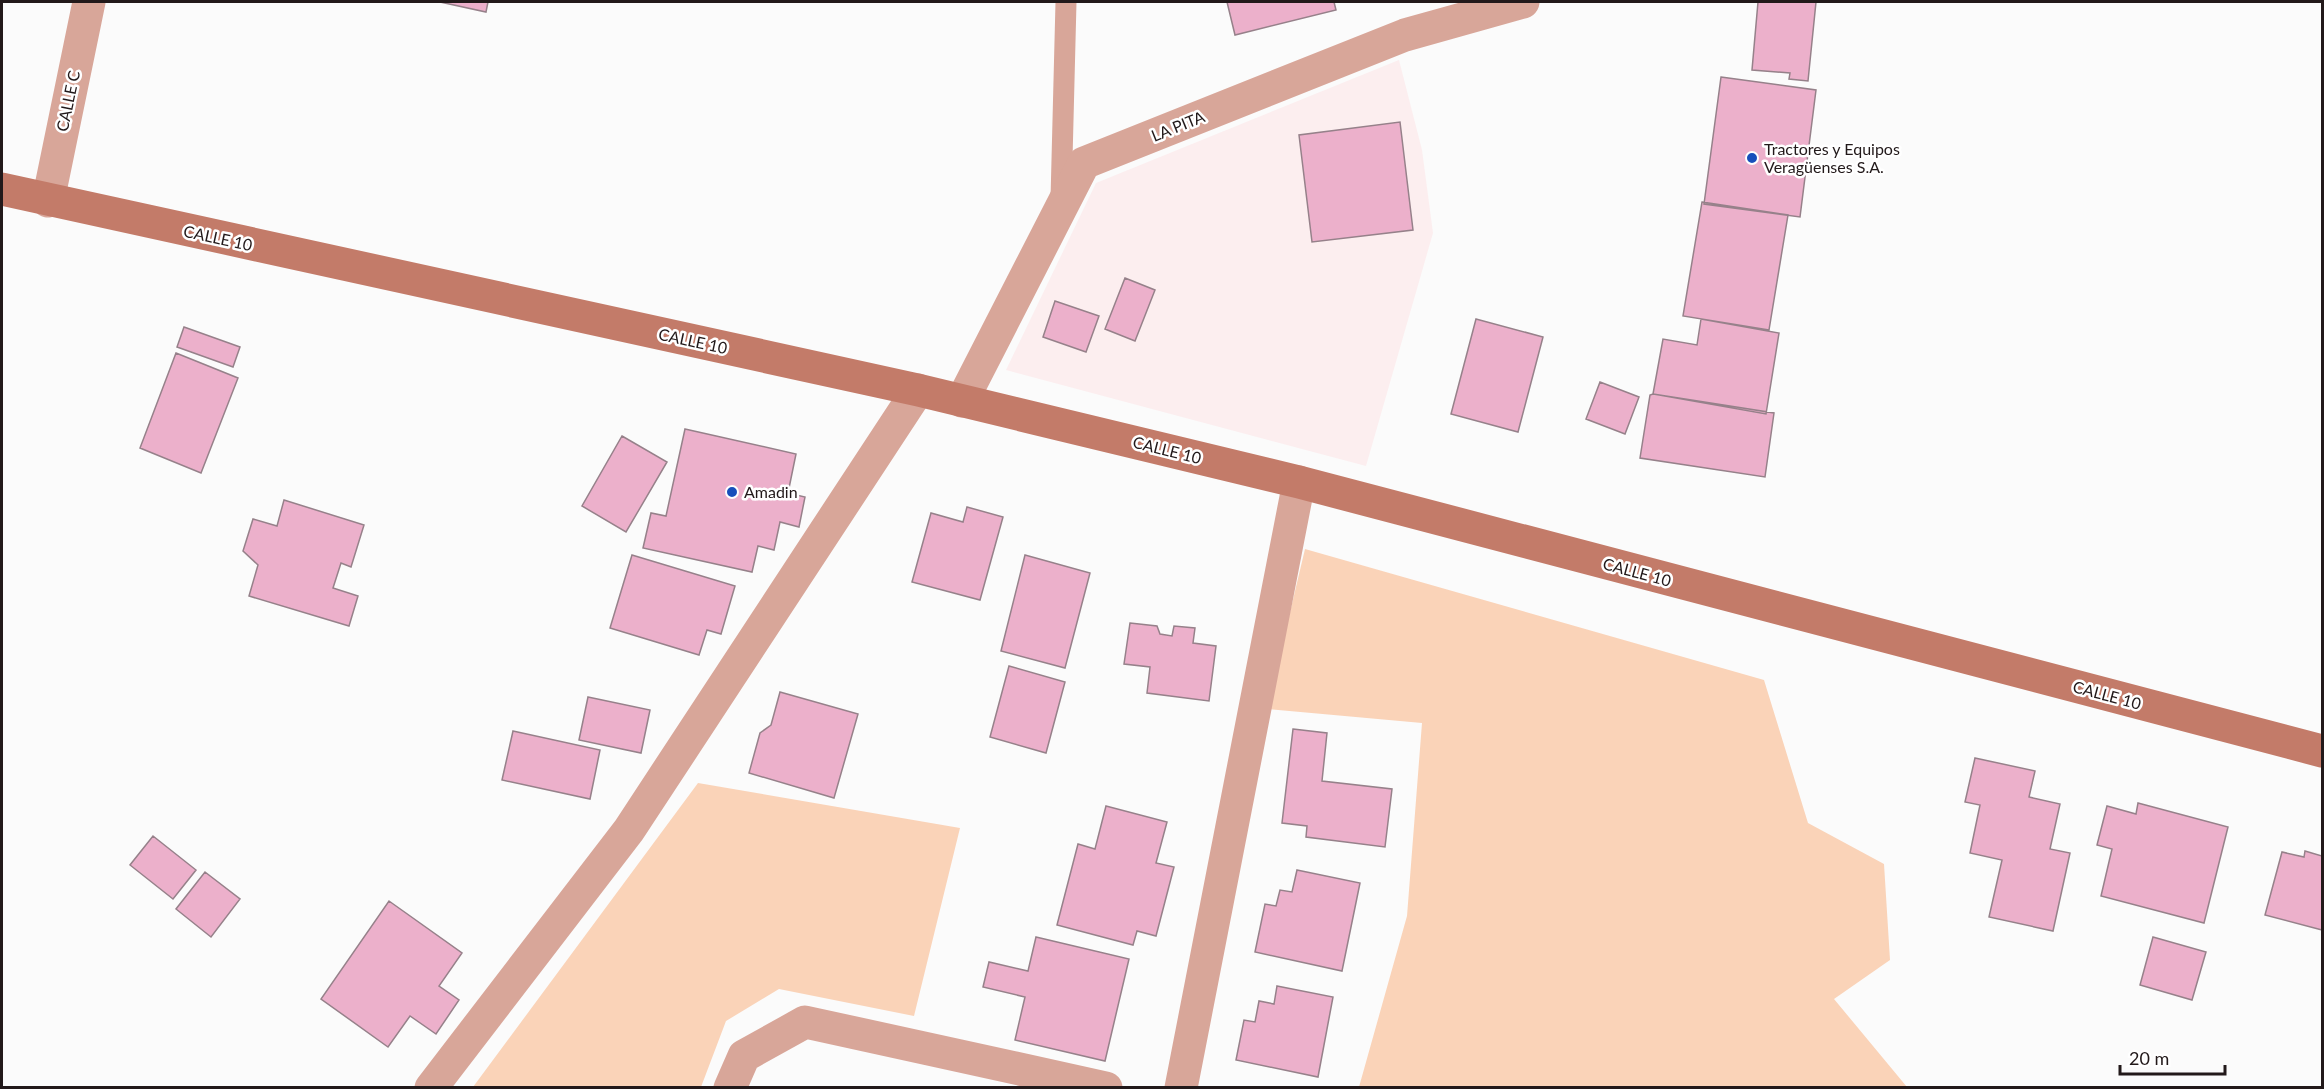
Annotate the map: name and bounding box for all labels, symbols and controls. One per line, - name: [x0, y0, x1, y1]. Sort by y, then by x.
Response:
- street label: CALLE C: [52, 68, 83, 133]
- street label: LA PITA: [1148, 106, 1207, 145]
- place label: Tractores y Equipos Veragüenses S.A.: [1764, 139, 1900, 176]
- marker: Tractores y Equipos Veragüenses S.A.: [1745, 151, 1759, 165]
- street label: CALLE 10: [182, 221, 254, 254]
- street label: CALLE 10: [657, 324, 729, 357]
- street label: CALLE 10: [1131, 432, 1203, 467]
- place label: Amadin: [744, 482, 798, 501]
- marker: Amadin: [725, 485, 739, 499]
- street label: CALLE 10: [1601, 553, 1673, 590]
- street label: CALLE 10: [2071, 676, 2143, 713]
- scale bar: [2120, 1038, 2225, 1076]
- text: 20 m: [2129, 1047, 2169, 1069]

